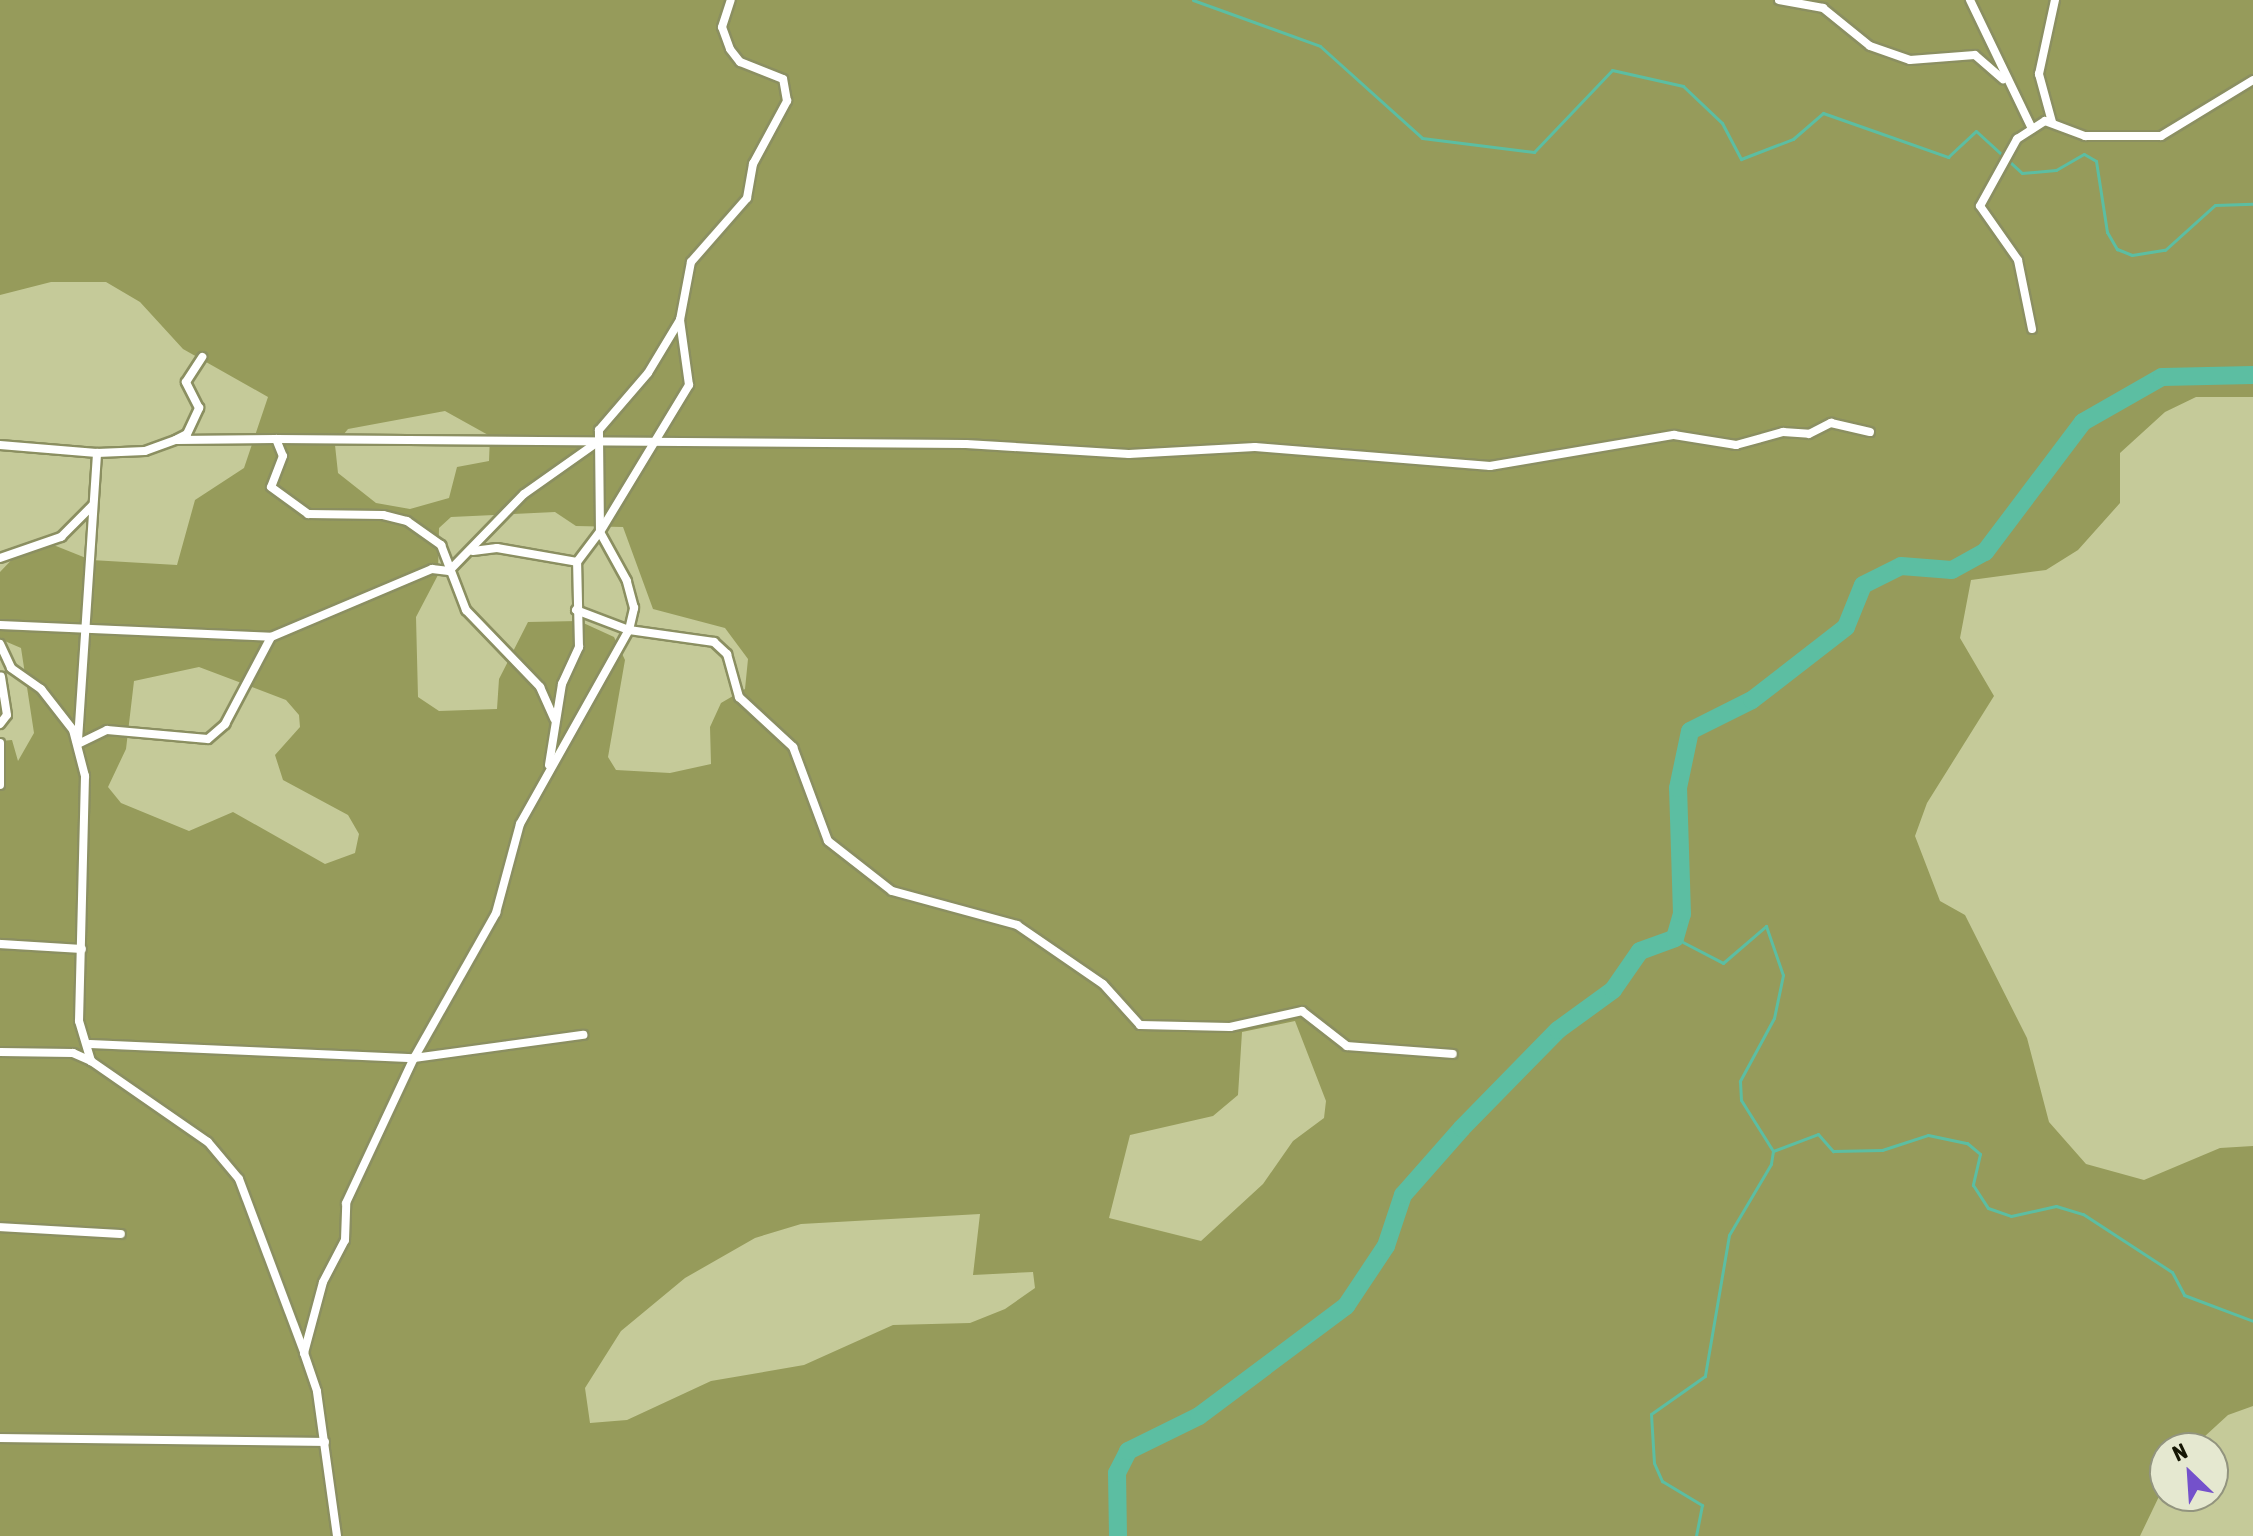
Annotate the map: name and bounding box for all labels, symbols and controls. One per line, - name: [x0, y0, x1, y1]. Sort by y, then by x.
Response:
- north arrow: [2149, 1432, 2229, 1512]
- text: N: [2168, 1438, 2191, 1467]

